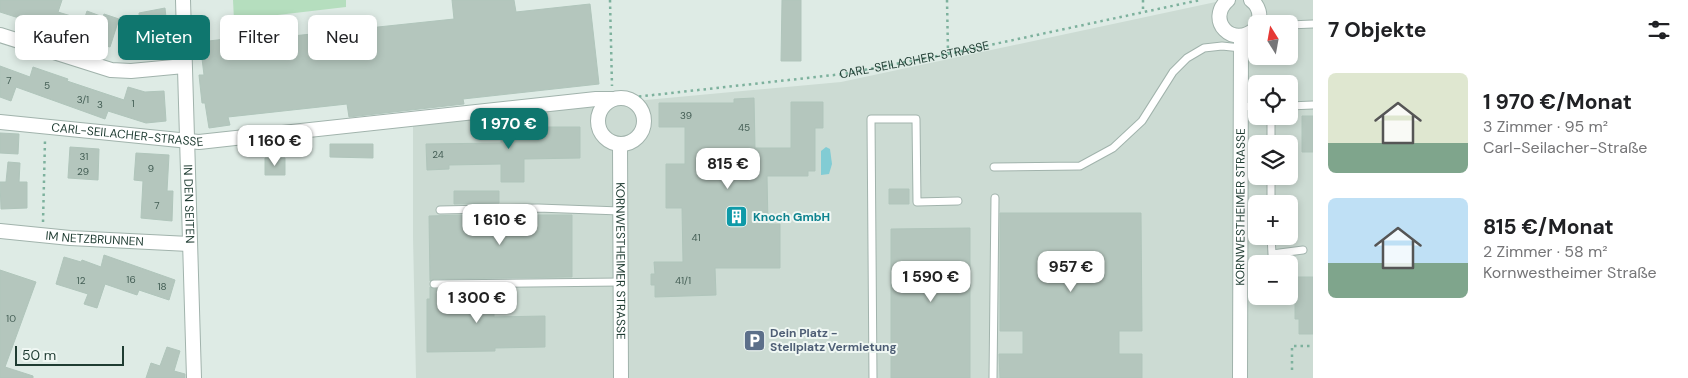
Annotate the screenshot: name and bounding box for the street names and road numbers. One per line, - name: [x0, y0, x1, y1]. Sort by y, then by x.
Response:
- street label: CARL-SEILACHER-STRASSE: [838, 37, 991, 83]
- street label: CARL-SEILACHER-STRASSE: [51, 119, 204, 150]
- street label: KORNWESTHEIMER STRASSE: [1232, 128, 1249, 286]
- street label: IN DEN SEITEN: [180, 164, 198, 244]
- street label: KORNWESTHEIMER STRASSE: [612, 182, 629, 340]
- street label: IM NETZBRUNNEN: [45, 228, 144, 250]

